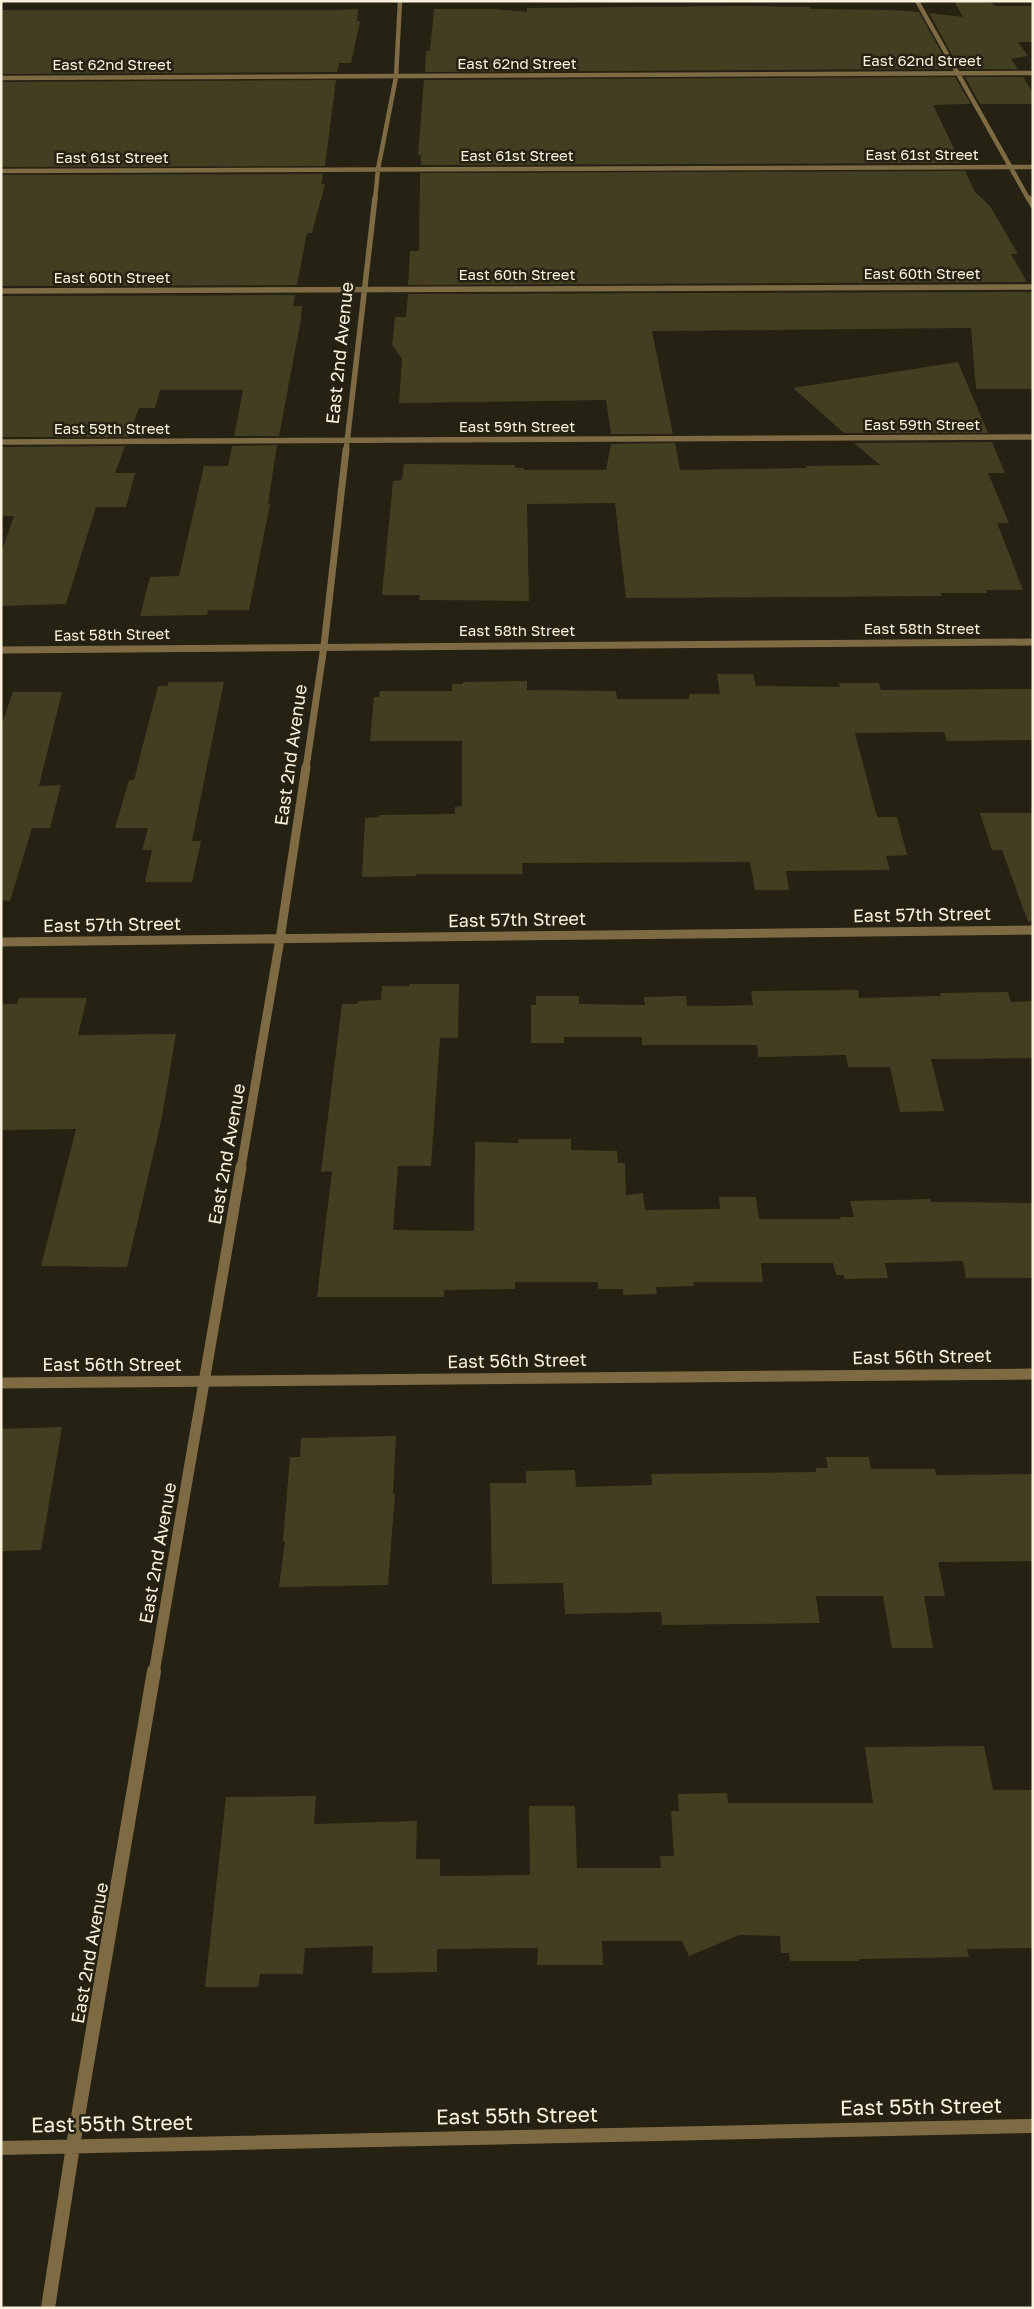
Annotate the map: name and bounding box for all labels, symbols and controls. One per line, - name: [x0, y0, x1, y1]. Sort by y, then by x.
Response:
- street label: East 62nd Street: [862, 51, 982, 69]
- street label: East 62nd Street: [457, 54, 577, 72]
- street label: East 62nd Street: [52, 55, 172, 73]
- street label: East 61st Street: [865, 145, 979, 163]
- street label: East 61st Street: [460, 146, 574, 164]
- street label: East 61st Street: [55, 148, 169, 166]
- street label: East 60th Street: [864, 264, 980, 282]
- street label: East 60th Street: [459, 265, 575, 283]
- street label: East 60th Street: [54, 268, 170, 286]
- street label: East 2nd Avenue: [321, 281, 357, 425]
- street label: East 59th Street: [864, 415, 980, 433]
- street label: East 59th Street: [459, 417, 575, 435]
- street label: East 59th Street: [54, 419, 170, 437]
- street label: East 58th Street: [864, 619, 980, 637]
- street label: East 58th Street: [459, 621, 575, 639]
- street label: East 58th Street: [54, 624, 170, 644]
- street label: East 2nd Avenue: [269, 683, 311, 827]
- street label: East 57th Street: [853, 902, 991, 926]
- street label: East 57th Street: [448, 907, 586, 931]
- street label: East 57th Street: [43, 912, 181, 936]
- street label: East 2nd Avenue: [203, 1082, 249, 1226]
- street label: East 56th Street: [852, 1344, 992, 1368]
- street label: East 56th Street: [447, 1348, 587, 1372]
- street label: East 56th Street: [42, 1353, 182, 1375]
- street label: East 2nd Avenue: [134, 1481, 180, 1625]
- street label: East 2nd Avenue: [66, 1881, 112, 2025]
- street label: East 55th Street: [840, 2092, 1002, 2120]
- street label: East 55th Street: [436, 2101, 598, 2129]
- street label: East 55th Street: [31, 2109, 193, 2137]

